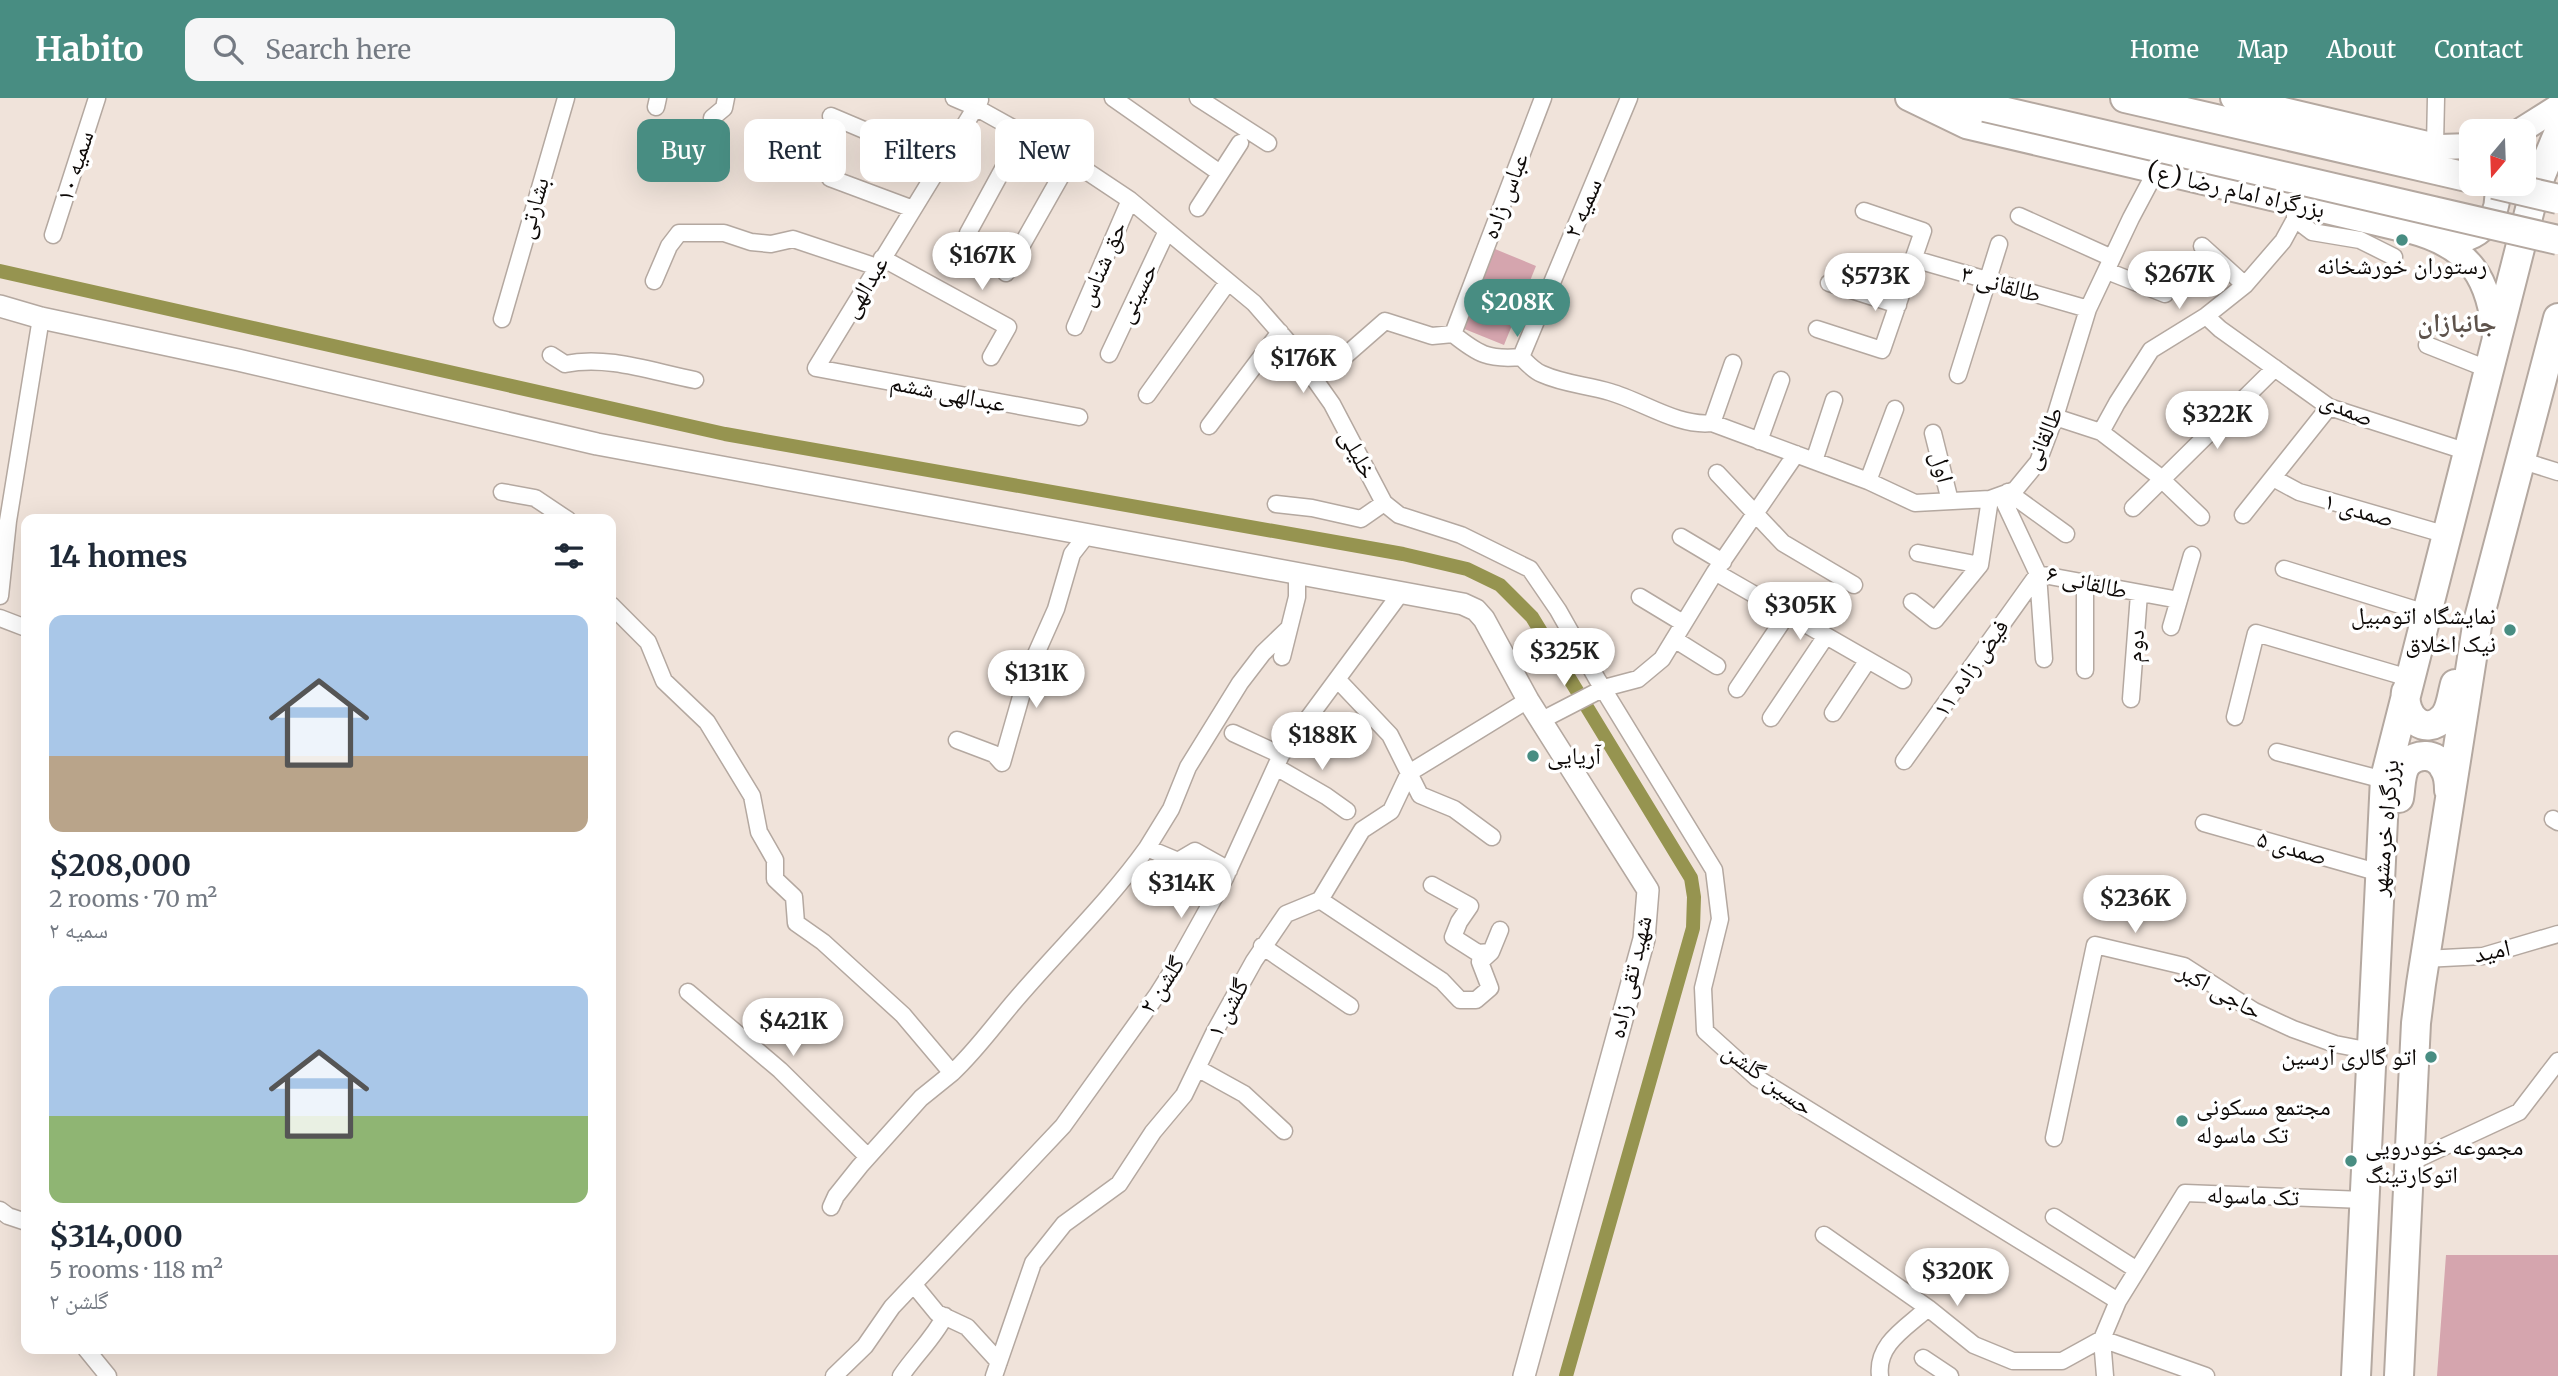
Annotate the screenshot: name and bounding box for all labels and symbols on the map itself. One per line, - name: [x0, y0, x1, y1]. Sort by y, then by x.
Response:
- north arrow: [2459, 119, 2536, 196]
- street label: سمیه ۱۰: [49, 127, 100, 205]
- street label: عباس زاده: [1474, 148, 1535, 243]
- street label: بزرگراه امام رضا (ع): [2144, 154, 2328, 226]
- street label: سمیه ۲: [1556, 173, 1609, 242]
- street label: بشارتی: [509, 174, 556, 242]
- street label: حق شناس: [1070, 217, 1133, 311]
- pin: $167K: [933, 232, 1031, 292]
- marker: رستوران خورشخانه: [2394, 232, 2410, 248]
- street label: عبدالهی: [834, 250, 895, 323]
- place label: رستوران خورشخانه: [2317, 250, 2487, 281]
- pin: $267K: [2130, 252, 2228, 311]
- pin: $573K: [1826, 254, 1924, 313]
- street label: طالقانی ۳: [1957, 257, 2045, 310]
- street label: حسینی: [1109, 258, 1164, 328]
- pin: $208K: [1468, 280, 1566, 339]
- district label: جانبازان: [2417, 306, 2497, 339]
- pin: $176K: [1254, 336, 1352, 395]
- street label: عبدالهی ششم: [888, 366, 1008, 420]
- street label: صمدی: [2316, 384, 2379, 434]
- pin: $322K: [2168, 392, 2266, 451]
- street label: طالقانی: [2015, 402, 2070, 474]
- street label: خلیلی: [1333, 423, 1384, 484]
- street label: اول: [1924, 448, 1961, 486]
- street label: صمدی ۱: [2321, 485, 2398, 534]
- street label: طالقانی ۶: [2044, 557, 2131, 606]
- pin: $305K: [1751, 582, 1849, 642]
- place label: نمایشگاه اتومبیل نیک اخلاق: [2351, 600, 2496, 659]
- street label: فیض زاده ۱۱: [1926, 613, 2016, 723]
- marker: نمایشگاه اتومبیل نیک اخلاق: [2502, 622, 2518, 638]
- pin: $325K: [1515, 628, 1613, 688]
- street label: دوم: [2118, 628, 2152, 664]
- pin: $131K: [987, 650, 1085, 710]
- pin: $188K: [1273, 712, 1371, 772]
- place label: آریایی: [1547, 740, 1602, 771]
- marker: آریایی: [1525, 748, 1541, 764]
- street label: بزرگراه خرمشهر: [2363, 758, 2406, 899]
- street label: صمدی ۵: [2254, 823, 2331, 872]
- pin: $314K: [1132, 860, 1230, 920]
- pin: $236K: [2086, 876, 2184, 935]
- street label: شهید تقی زاده: [1600, 912, 1659, 1041]
- street label: امید: [2471, 932, 2513, 969]
- street label: گلشن ۲: [1132, 950, 1192, 1019]
- street label: حاجی اکبر: [2172, 954, 2268, 1026]
- street label: گلشن ۱: [1199, 973, 1256, 1043]
- pin: $421K: [744, 998, 842, 1058]
- street label: حسین گلشن: [1717, 1035, 1820, 1122]
- place label: اتو گالری آرسین: [2281, 1041, 2417, 1072]
- marker: اتو گالری آرسین: [2423, 1049, 2439, 1065]
- place label: مجتمع مسکونی تک ماسوله: [2196, 1091, 2331, 1150]
- marker: مجتمع مسکونی تک ماسوله: [2174, 1113, 2190, 1129]
- place label: مجموعه خودرویی اتوکارتینگ: [2365, 1131, 2523, 1190]
- marker: مجموعه خودرویی اتوکارتینگ: [2343, 1153, 2359, 1169]
- street label: تک ماسوله: [2206, 1178, 2300, 1213]
- pin: $320K: [1908, 1248, 2006, 1308]

